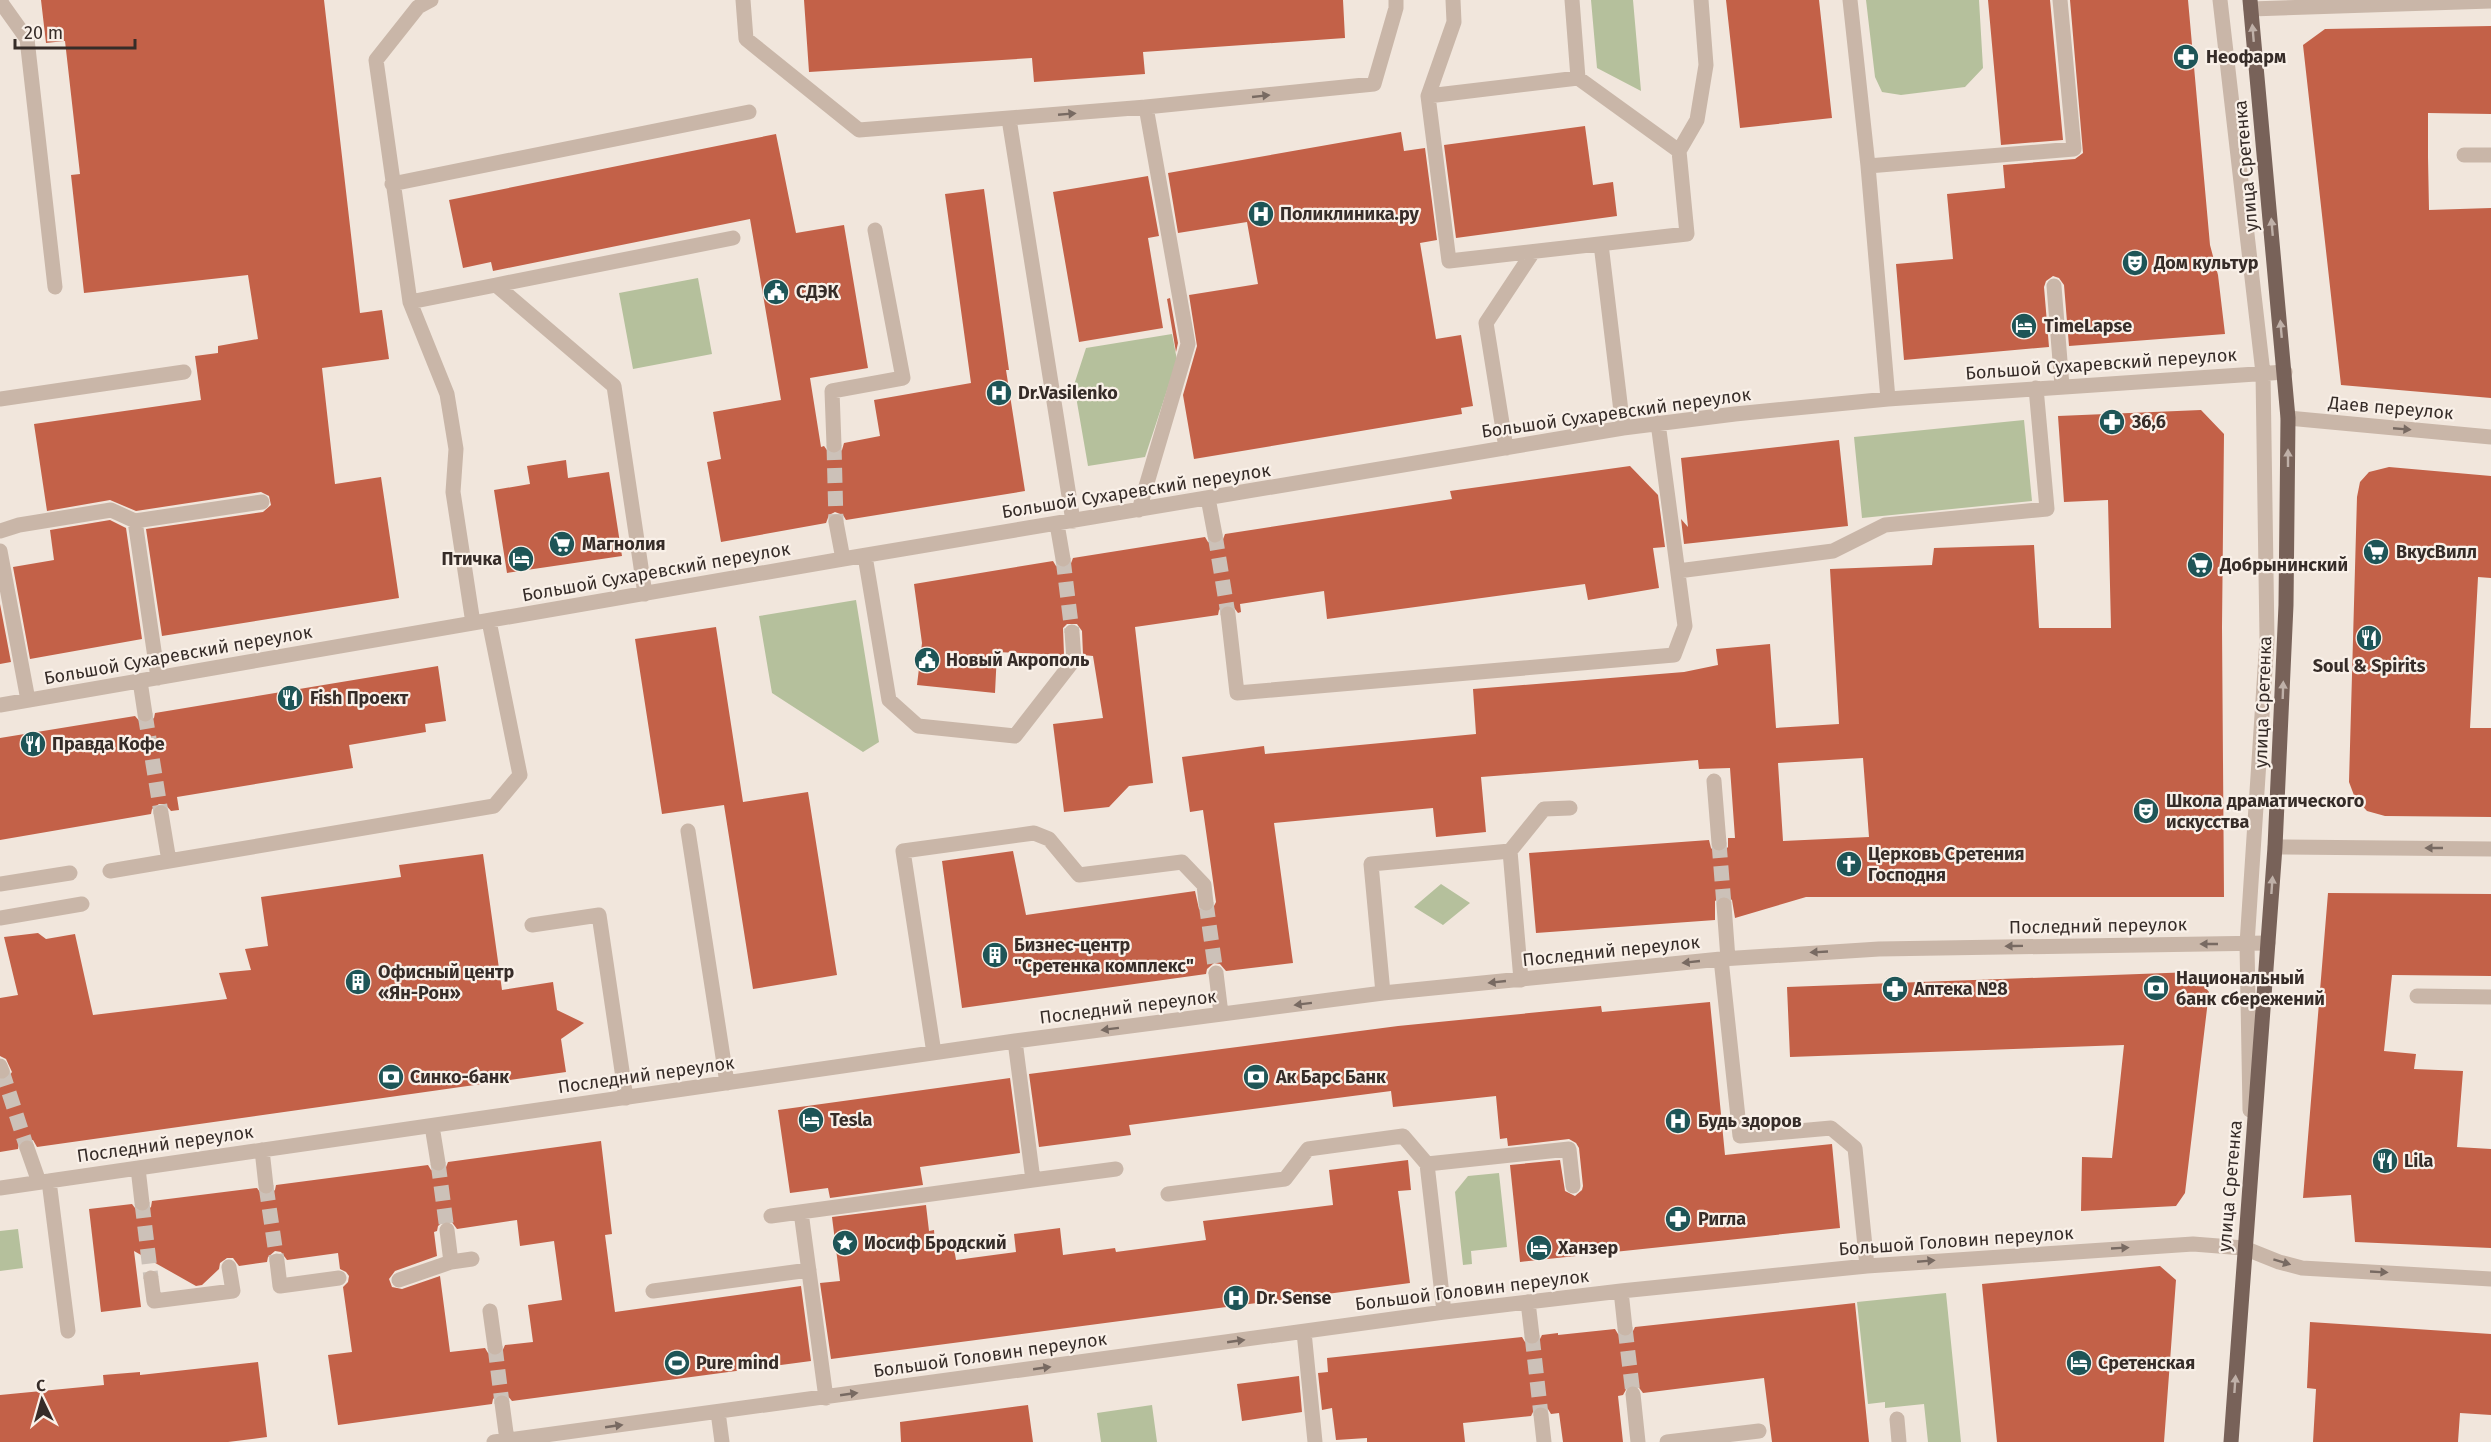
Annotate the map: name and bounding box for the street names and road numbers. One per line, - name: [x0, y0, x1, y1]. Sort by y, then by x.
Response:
- street label: улица Сретенка: [2229, 99, 2263, 233]
- street label: Большой Сухаревский переулок: [1965, 344, 2238, 384]
- street label: Большой Сухаревский переулок: [1480, 383, 1753, 443]
- street label: Даев переулок: [2327, 391, 2455, 424]
- street label: Большой Сухаревский переулок: [1000, 459, 1273, 523]
- street label: Большой Сухаревский переулок: [520, 537, 792, 606]
- street label: Большой Сухаревский переулок: [42, 620, 314, 689]
- street label: улица Сретенка: [2250, 636, 2276, 768]
- street label: Последний переулок: [2009, 913, 2188, 939]
- street label: Последний переулок: [1521, 931, 1701, 971]
- street label: Последний переулок: [1038, 985, 1218, 1029]
- street label: Последний переулок: [556, 1052, 736, 1098]
- street label: улица Сретенка: [2213, 1119, 2247, 1253]
- street label: Последний переулок: [75, 1121, 255, 1167]
- street label: Большой Головин переулок: [1838, 1222, 2075, 1260]
- street label: Большой Головин переулок: [1354, 1265, 1591, 1315]
- street label: Большой Головин переулок: [872, 1328, 1109, 1382]

